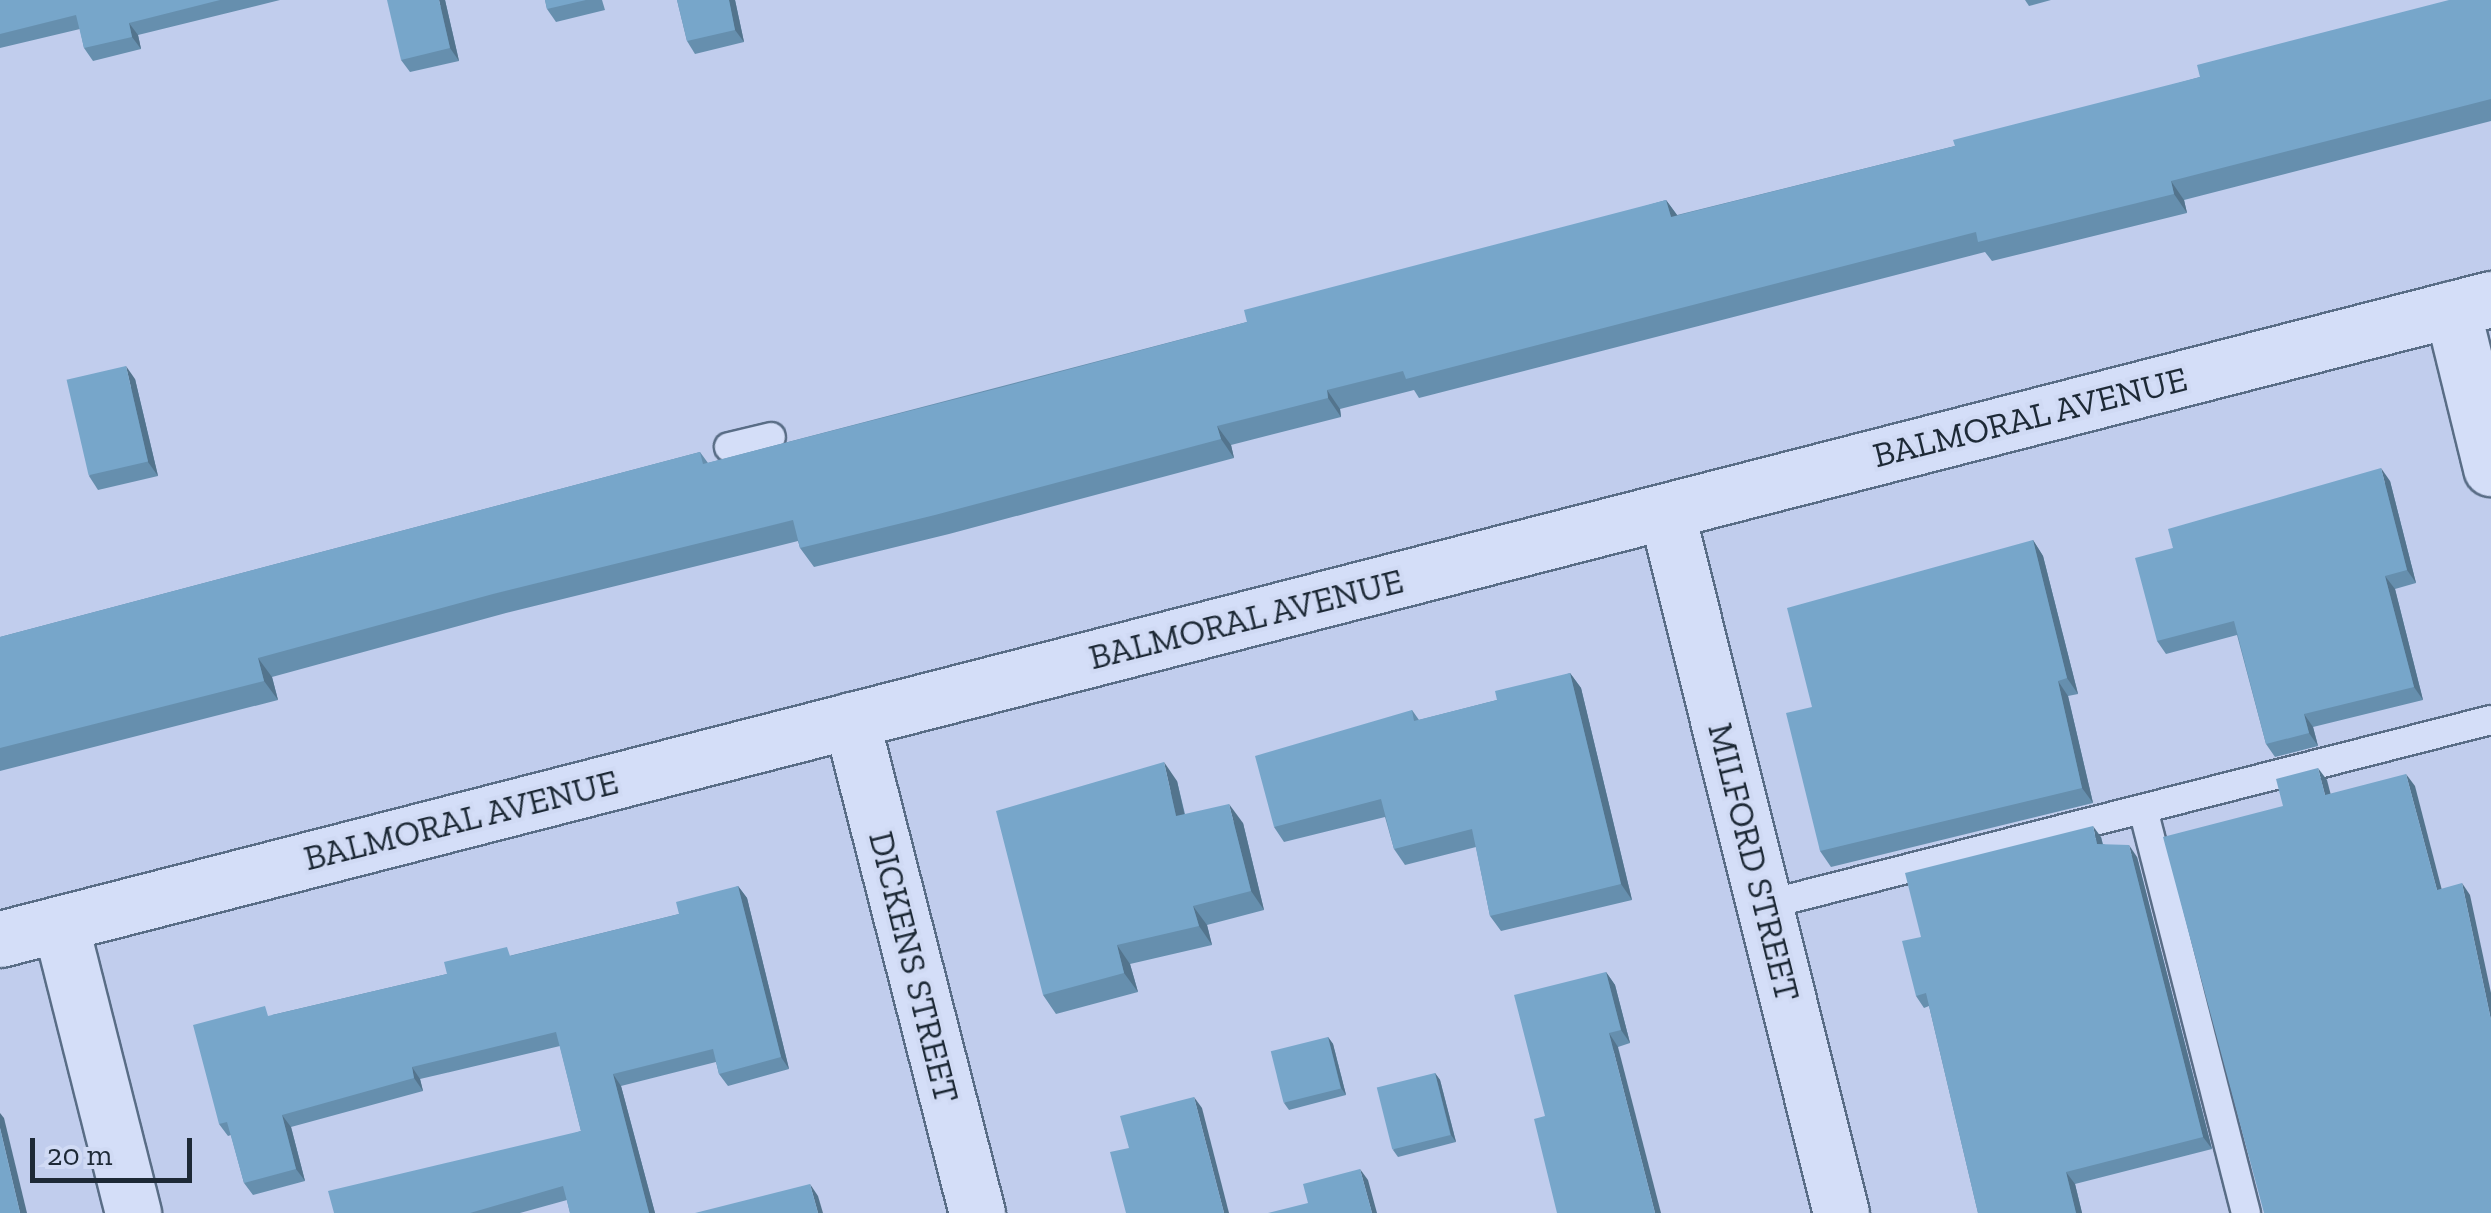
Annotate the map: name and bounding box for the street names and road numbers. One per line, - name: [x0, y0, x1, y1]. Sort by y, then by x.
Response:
- street label: BALMORAL AVENUE: [1868, 357, 2192, 477]
- street label: BALMORAL AVENUE: [1084, 559, 1408, 679]
- street label: MILFORD STREET: [1699, 719, 1809, 1005]
- street label: BALMORAL AVENUE: [299, 760, 623, 880]
- street label: DICKENS STREET: [860, 827, 968, 1107]

